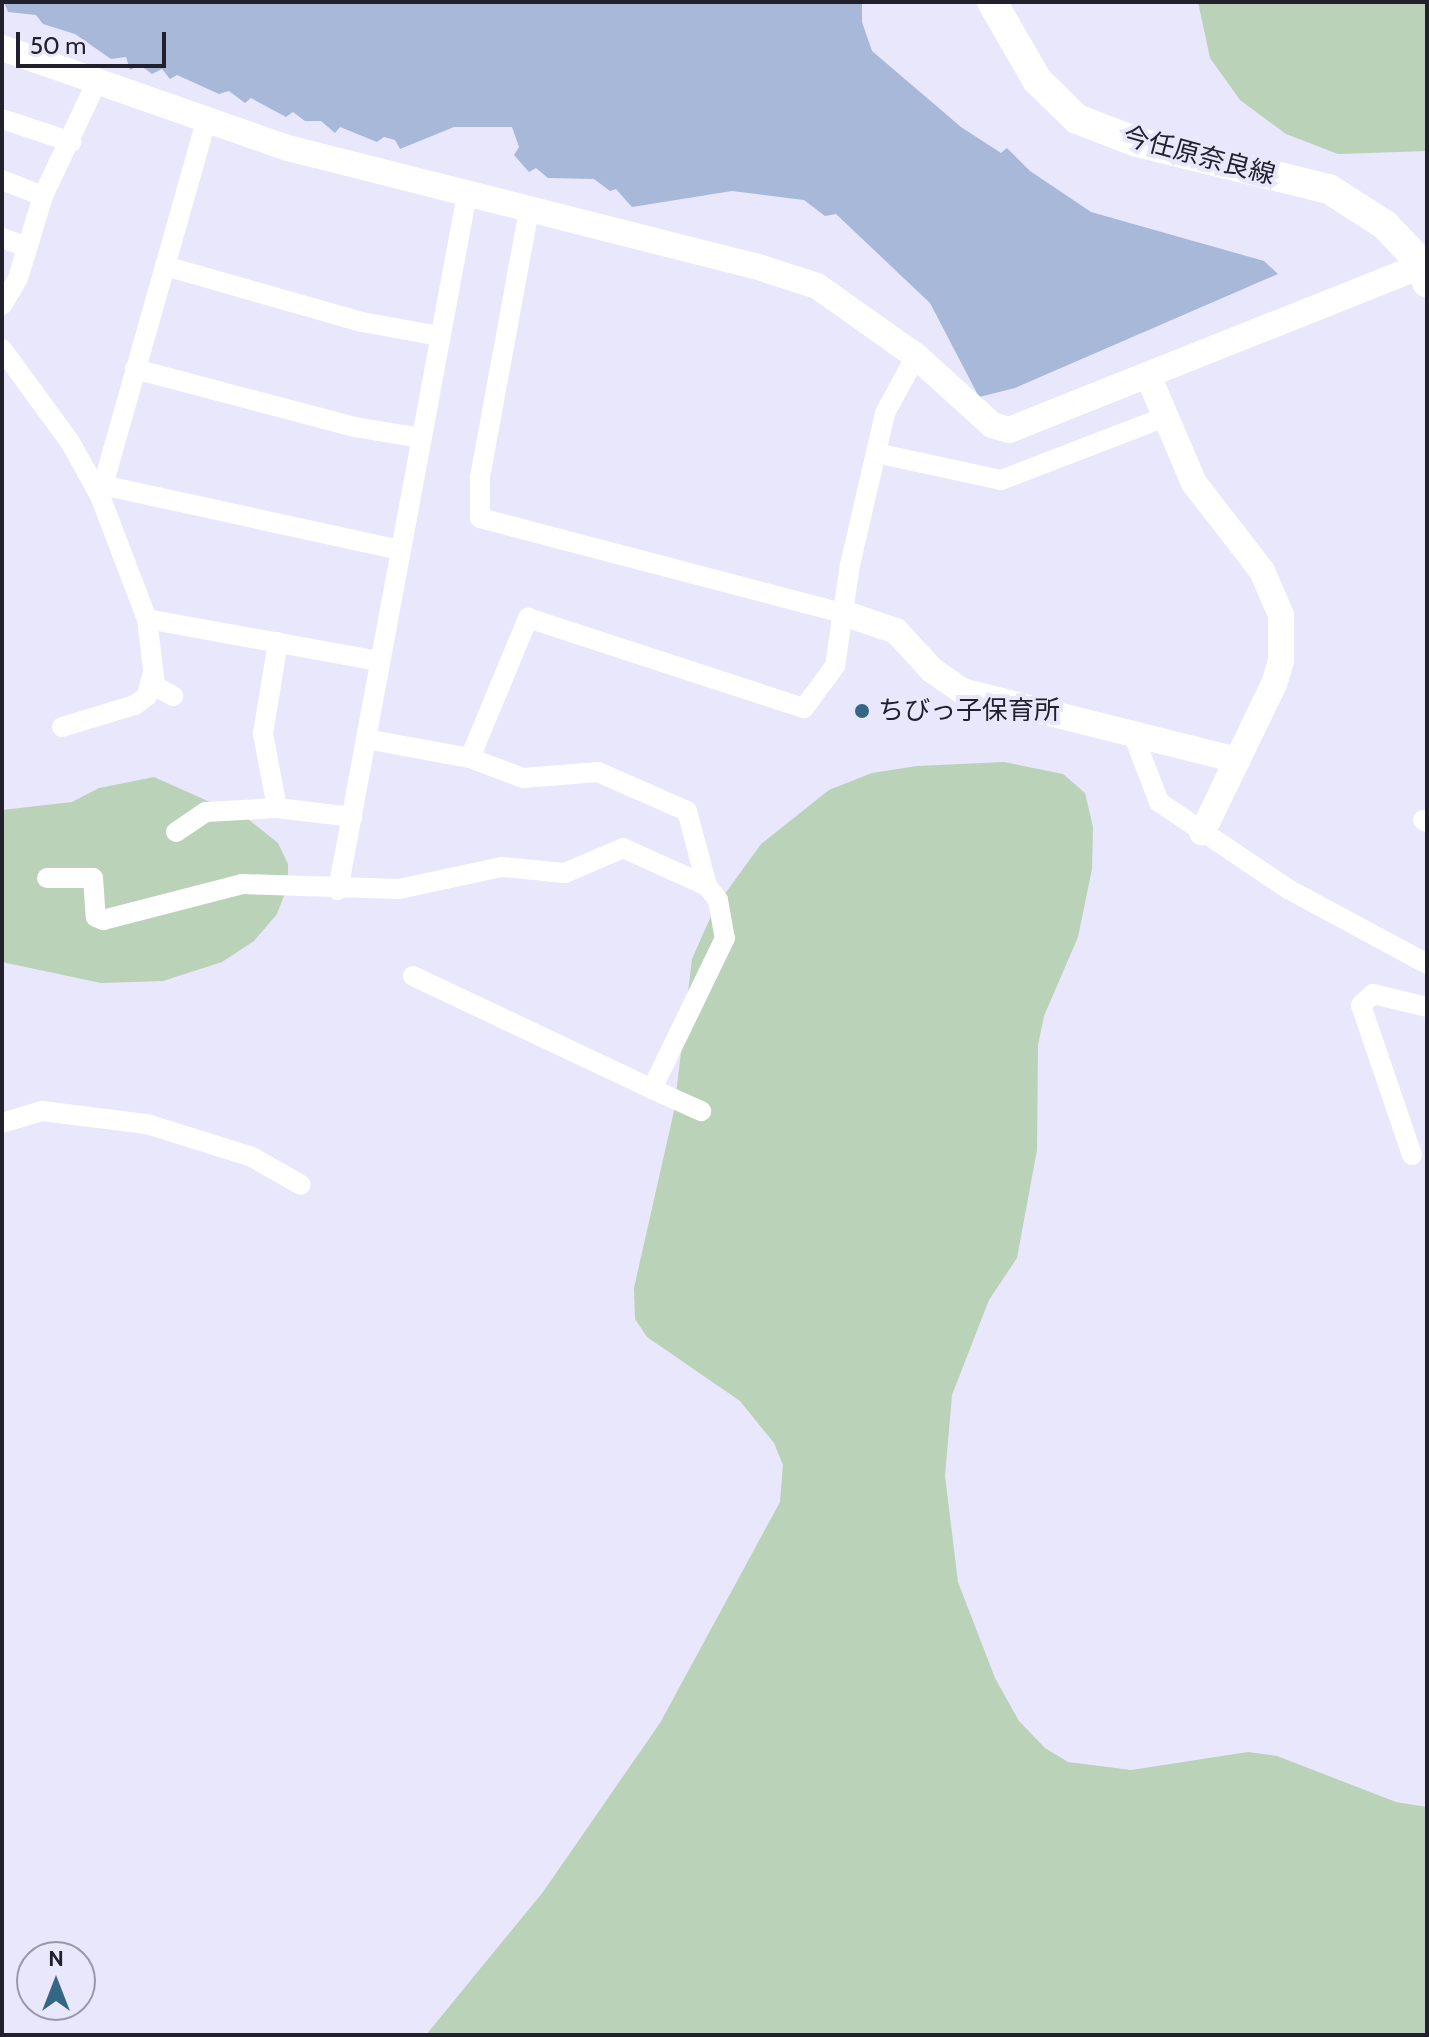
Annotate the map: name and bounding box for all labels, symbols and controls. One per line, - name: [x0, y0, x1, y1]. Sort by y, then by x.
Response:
- scale bar: [20, 16, 170, 66]
- text: 50 m: [30, 31, 86, 60]
- street label: 今任原奈良線: [1120, 121, 1278, 191]
- place label: ちびっ子保育所: [878, 695, 1060, 727]
- marker: ちびっ子保育所: [853, 702, 871, 720]
- north arrow: [16, 1941, 96, 2021]
- text: N: [48, 1945, 64, 1972]

